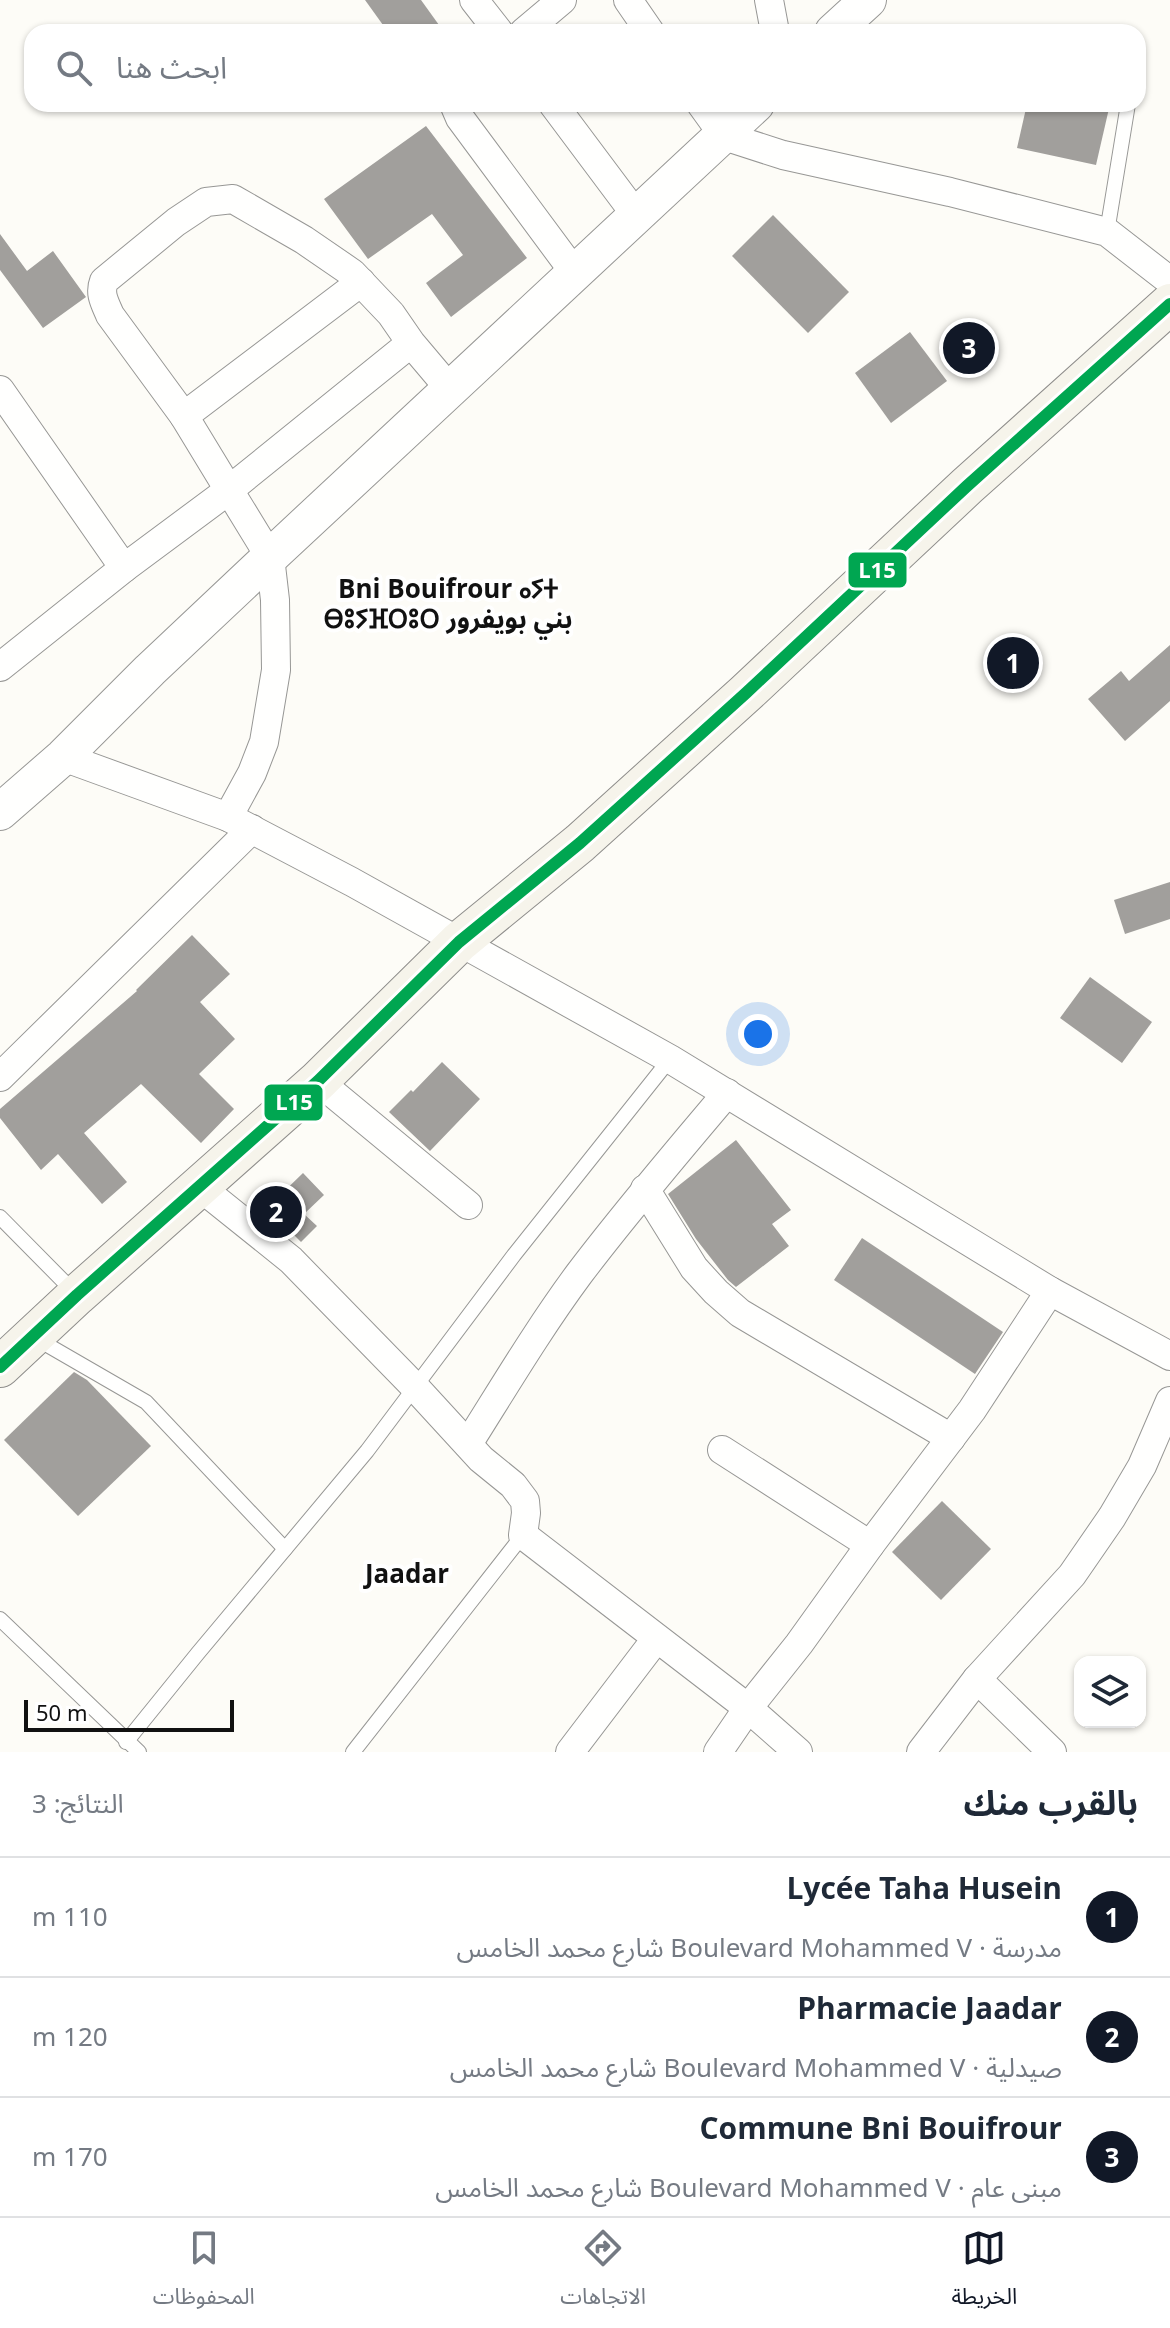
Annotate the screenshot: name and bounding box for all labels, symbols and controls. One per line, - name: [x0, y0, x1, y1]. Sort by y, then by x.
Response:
- search box: [24, 24, 1146, 112]
- text: ابحث هنا: [116, 37, 227, 100]
- icon: search: [52, 46, 96, 90]
- pin: 3: [943, 318, 995, 378]
- text: L15: [858, 548, 896, 594]
- line badge: L15: [847, 551, 908, 589]
- district label: Bni Bouifrour ⴰⵢⵜ ⴱⵓⵢⴼⵔⵓⵔ بني بويفرور: [324, 562, 572, 647]
- pin: 1: [987, 633, 1039, 693]
- your location: [738, 1014, 778, 1054]
- text: L15: [275, 1080, 313, 1126]
- line badge: L15: [263, 1083, 324, 1122]
- pin: 2: [250, 1182, 302, 1242]
- district label: Jaadar: [363, 1547, 449, 1602]
- map controls: [1074, 1656, 1146, 1728]
- button: layers: [1074, 1656, 1146, 1728]
- text: 50 m: [36, 1691, 87, 1737]
- scale bar: [24, 1696, 234, 1732]
- text: بالقرب منك: [963, 1768, 1138, 1840]
- text: النتائج: 3: [32, 1777, 124, 1832]
- text: Lycée Taha Husein: [786, 1858, 1062, 1921]
- text: 110 m: [32, 1890, 108, 1945]
- text: 1: [1105, 1891, 1119, 1946]
- text: مدرسة · Boulevard Mohammed V شارع محمد الخامس: [457, 1921, 1062, 1976]
- text: Pharmacie Jaadar: [797, 1978, 1062, 2041]
- text: 120 m: [32, 2010, 108, 2065]
- text: 2: [1105, 2011, 1119, 2066]
- text: صيدلية · Boulevard Mohammed V شارع محمد الخامس: [450, 2041, 1062, 2096]
- text: Commune Bni Bouifrour: [700, 2098, 1062, 2161]
- text: 170 m: [32, 2130, 108, 2185]
- text: 3: [1105, 2131, 1119, 2186]
- text: مبنى عام · Boulevard Mohammed V شارع محمد الخامس: [435, 2161, 1062, 2216]
- tab: المحفوظات: [153, 2226, 255, 2320]
- tab: الاتجاهات: [560, 2226, 646, 2320]
- tab: الخريطة: [951, 2226, 1017, 2320]

